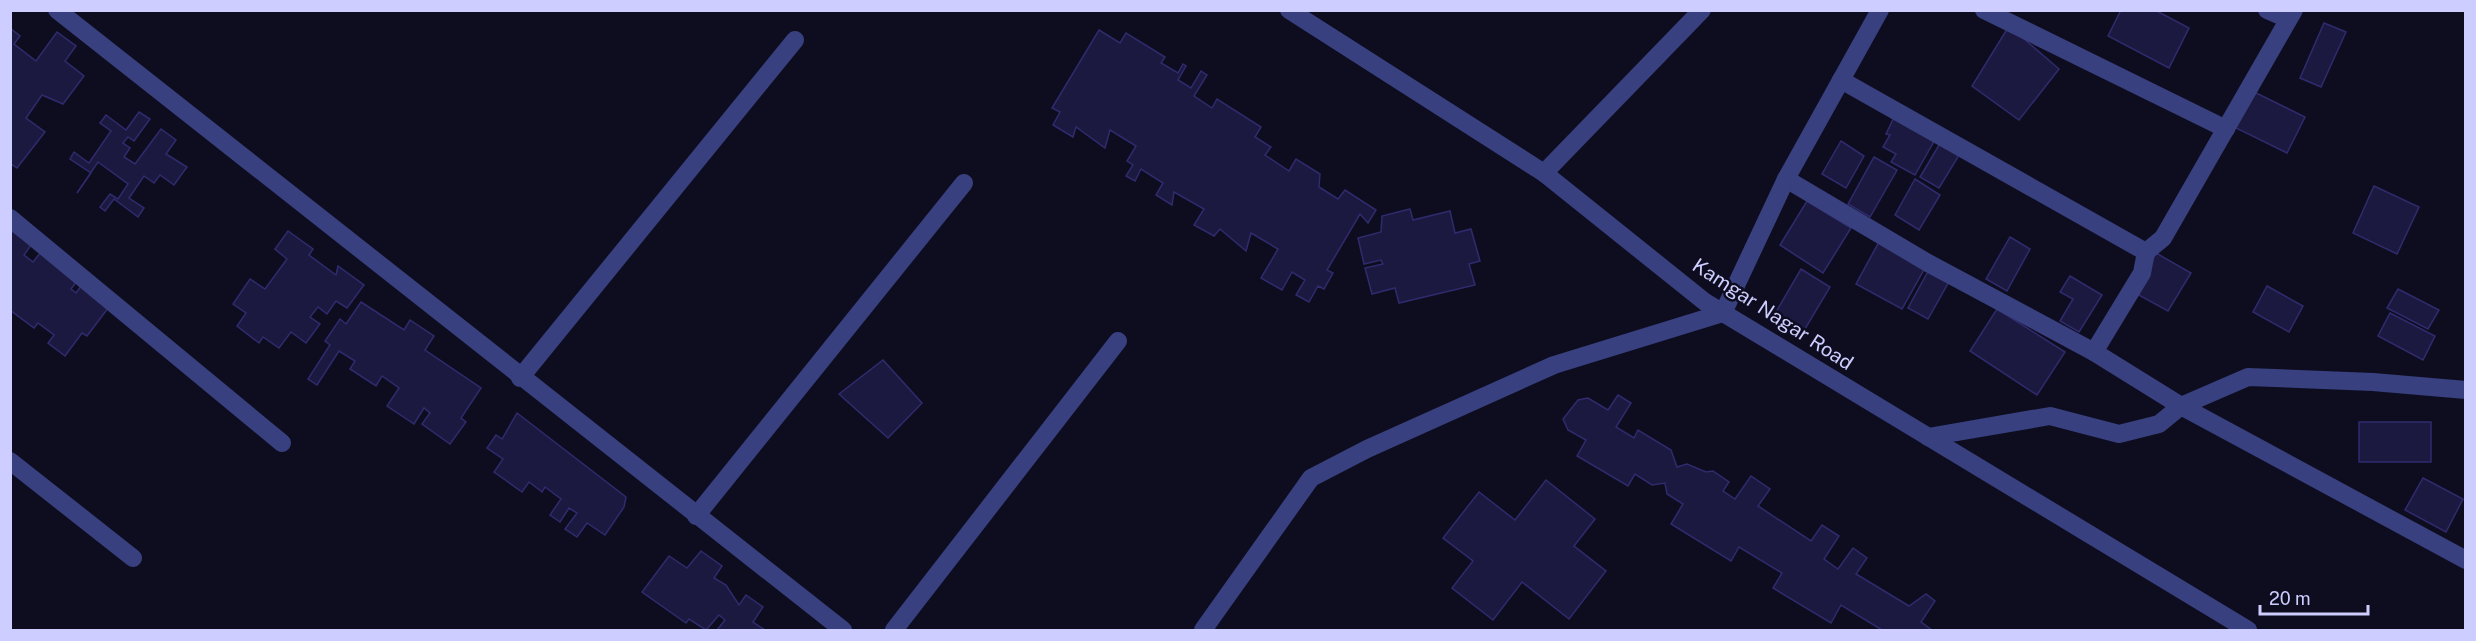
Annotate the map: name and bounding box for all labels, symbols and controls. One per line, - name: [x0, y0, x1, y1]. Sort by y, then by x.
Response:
- street label: Kamgar Nagar Road: [1688, 253, 1858, 375]
- scale bar: [2260, 578, 2368, 616]
- text: 20 m: [2269, 588, 2311, 609]

